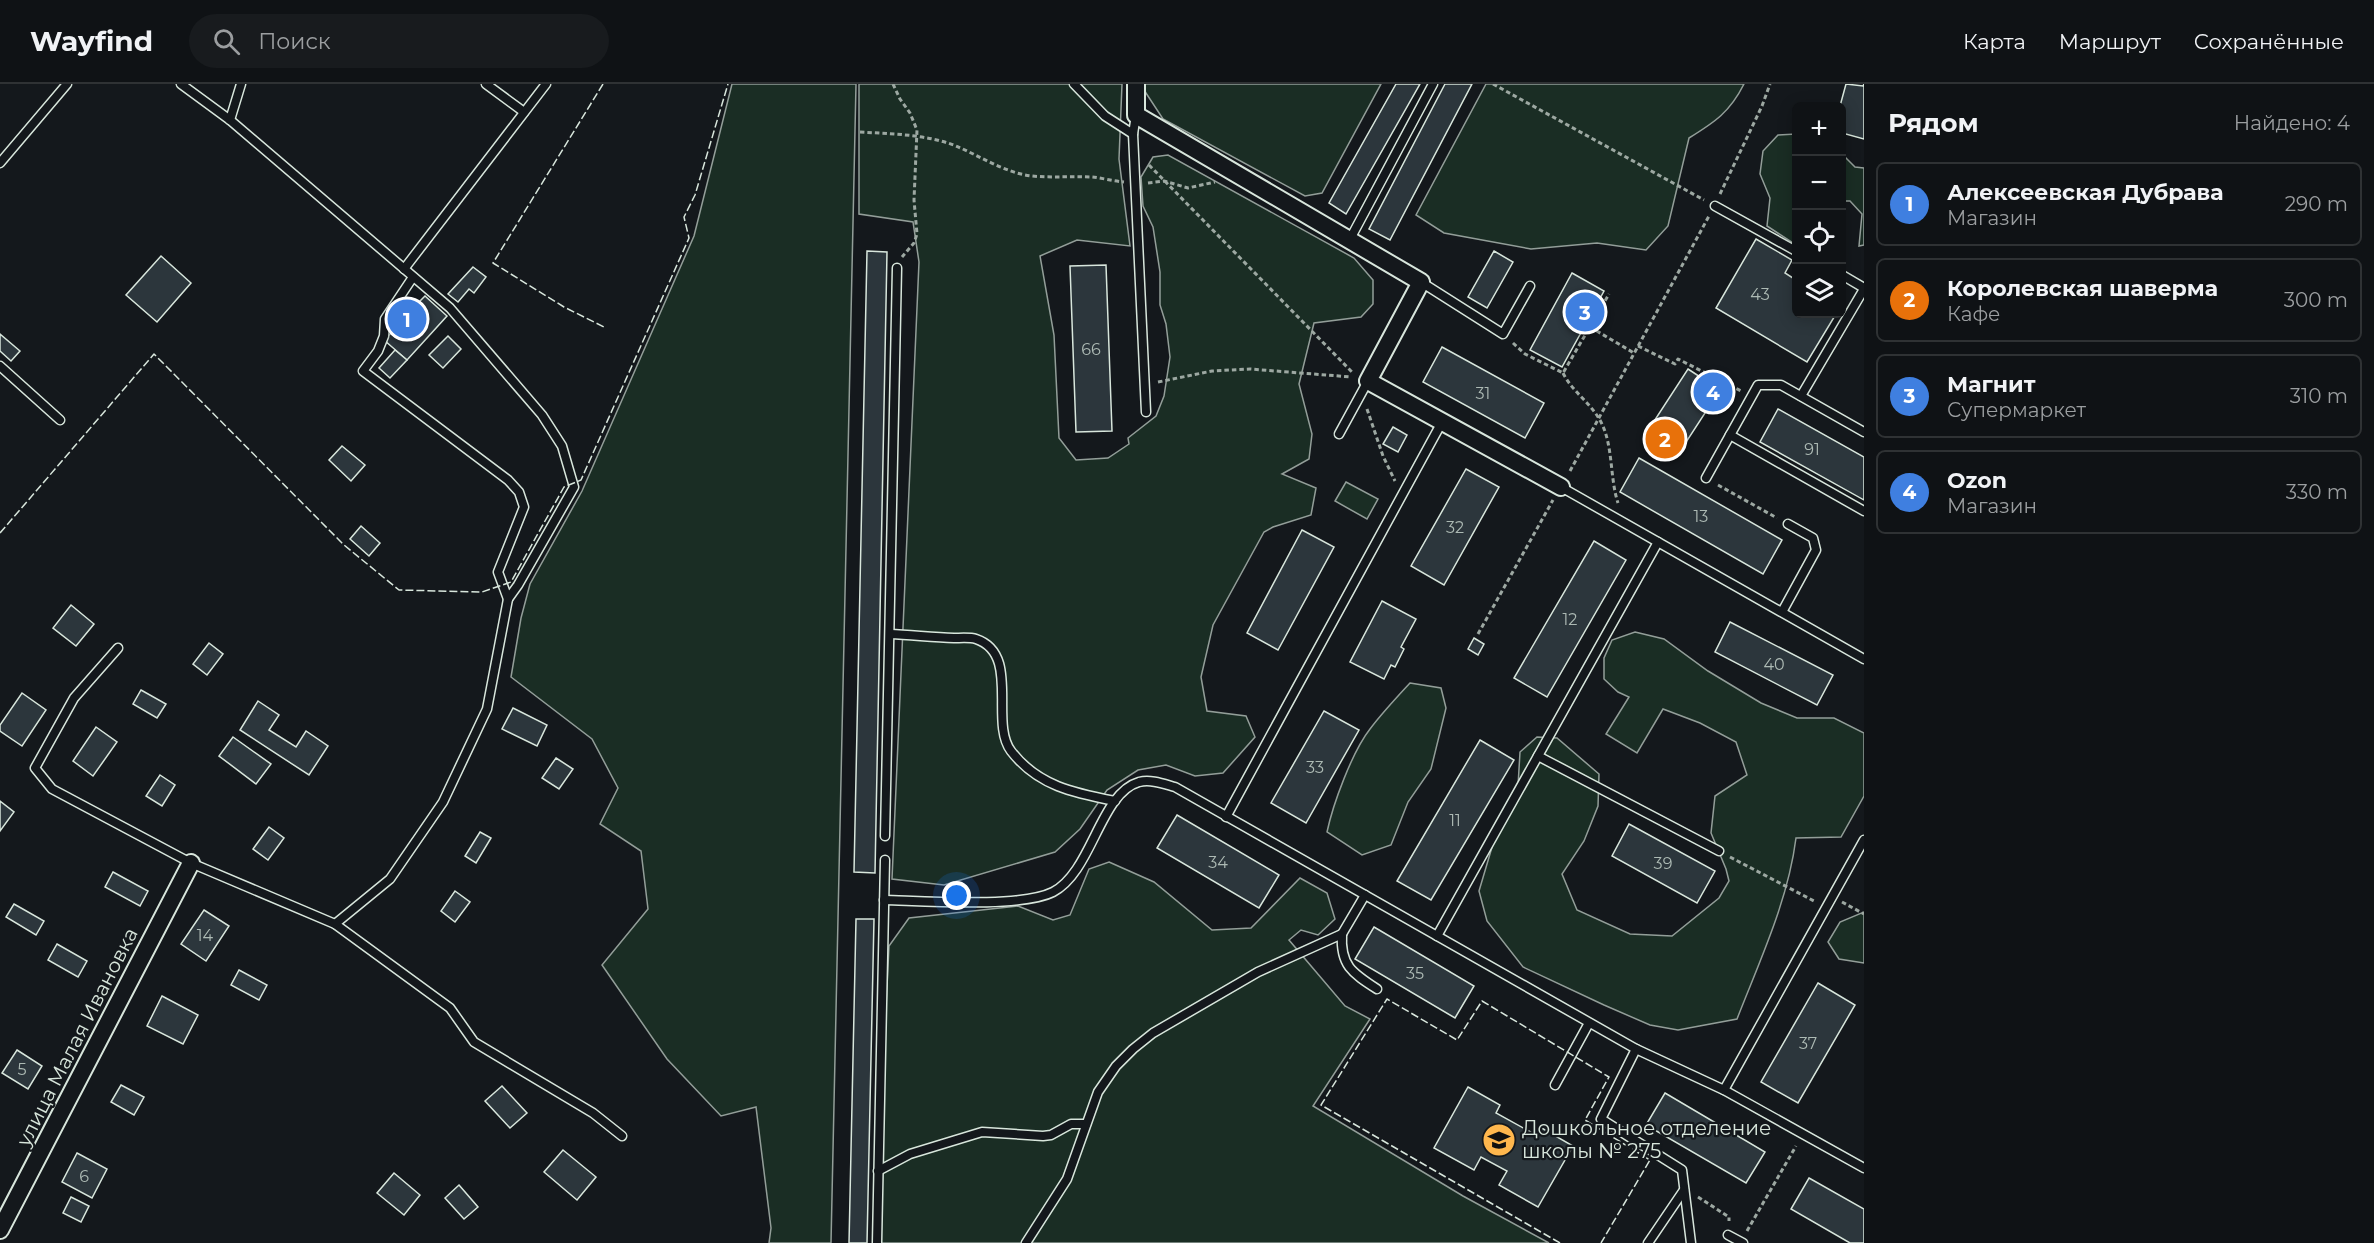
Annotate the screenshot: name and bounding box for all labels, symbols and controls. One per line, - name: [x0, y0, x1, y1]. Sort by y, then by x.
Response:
- search box: [189, 14, 609, 68]
- text: Wayfind: [30, 24, 153, 58]
- icon: search: [210, 25, 243, 58]
- text: Поиск: [258, 28, 331, 55]
- text: Карта: [1963, 29, 2026, 54]
- text: Маршрут: [2059, 29, 2161, 54]
- text: Сохранённые: [2194, 29, 2344, 54]
- map controls: [1792, 102, 1846, 318]
- button: +: [1792, 102, 1846, 156]
- text: Рядом: [1888, 107, 1979, 139]
- text: Найдено: 4: [2234, 111, 2350, 135]
- button: −: [1792, 156, 1846, 210]
- text: Алексеевская Дубрава: [1947, 179, 2224, 206]
- text: 1: [1906, 192, 1913, 216]
- text: 290 m: [2285, 192, 2348, 216]
- text: Магазин: [1947, 206, 2037, 230]
- button: locate: [1792, 210, 1846, 264]
- button: layers: [1792, 264, 1846, 318]
- text: Королевская шаверма: [1947, 275, 2218, 302]
- house number: 43: [1750, 285, 1770, 304]
- text: 2: [1904, 288, 1915, 312]
- text: 300 m: [2284, 288, 2348, 312]
- pin: 3: [1566, 290, 1604, 334]
- pin: 1: [388, 296, 426, 342]
- text: Кафе: [1947, 302, 2000, 326]
- house number: 66: [1081, 340, 1101, 359]
- pin: 4: [1694, 370, 1732, 414]
- text: Магнит: [1947, 371, 2035, 398]
- house number: 31: [1476, 384, 1490, 403]
- text: 3: [1904, 384, 1915, 408]
- text: 310 m: [2290, 384, 2348, 408]
- text: Супермаркет: [1947, 398, 2086, 422]
- pin: 2: [1646, 416, 1684, 462]
- house number: 91: [1804, 440, 1820, 459]
- text: Ozon: [1947, 467, 2007, 494]
- text: 4: [1903, 480, 1916, 504]
- text: 330 m: [2286, 480, 2348, 504]
- text: Магазин: [1947, 494, 2037, 518]
- house number: 13: [1694, 507, 1708, 526]
- house number: 32: [1446, 518, 1464, 537]
- house number: 12: [1563, 610, 1577, 629]
- house number: 40: [1763, 655, 1785, 674]
- house number: 33: [1306, 758, 1324, 777]
- house number: 11: [1449, 811, 1461, 830]
- house number: 34: [1208, 853, 1228, 872]
- house number: 39: [1654, 854, 1672, 873]
- your location: [942, 881, 971, 910]
- street label: улица Малая Ивановка: [11, 924, 143, 1151]
- house number: 14: [197, 926, 214, 945]
- house number: 35: [1406, 964, 1424, 983]
- house number: 37: [1799, 1034, 1817, 1053]
- house number: 5: [17, 1060, 27, 1079]
- place label: Дошкольное отделение школы № 275: [1522, 1116, 1771, 1163]
- school or university icon: Дошкольное отделение школы № 275: [1481, 1122, 1517, 1158]
- house number: 6: [79, 1167, 89, 1186]

